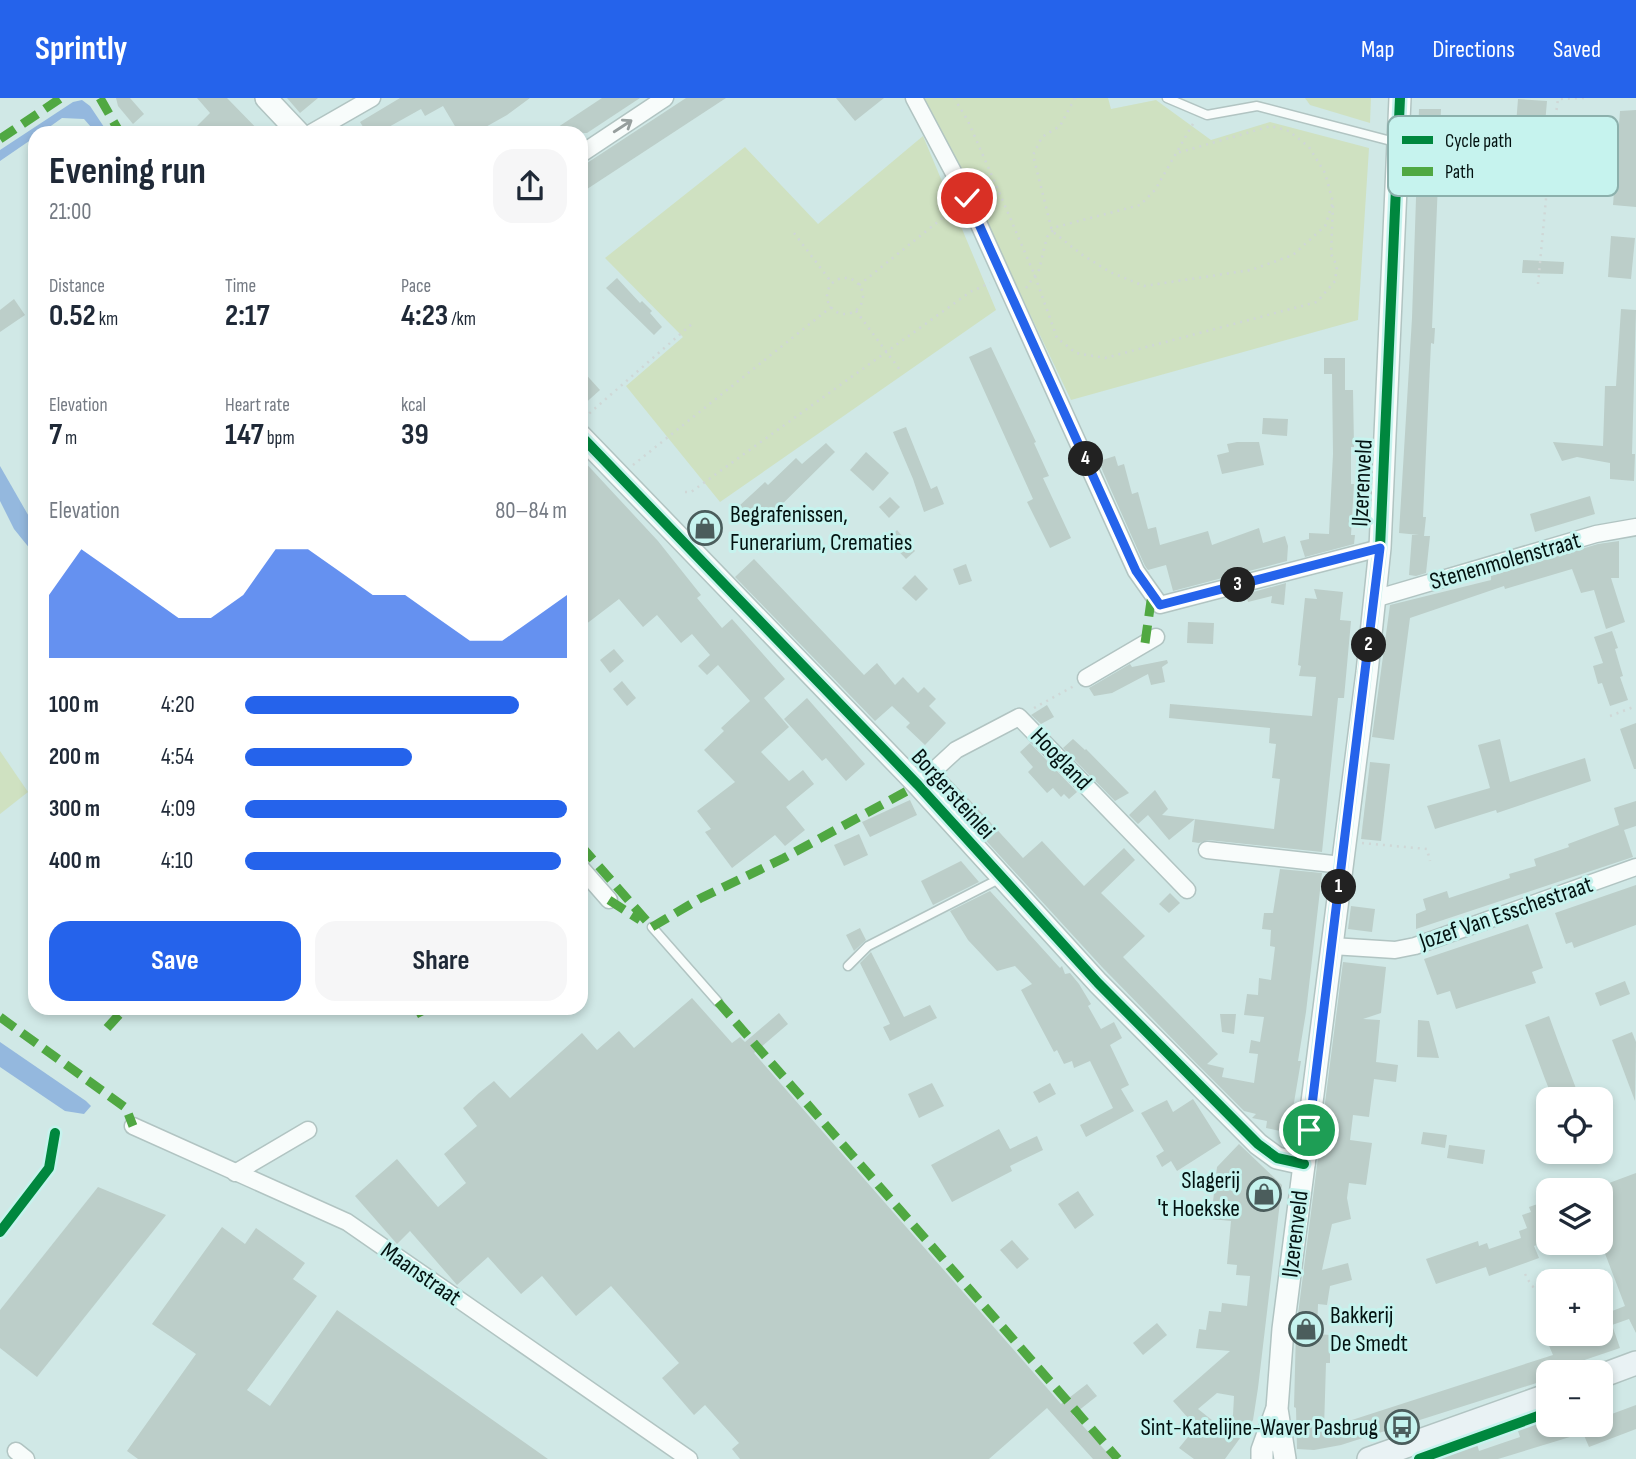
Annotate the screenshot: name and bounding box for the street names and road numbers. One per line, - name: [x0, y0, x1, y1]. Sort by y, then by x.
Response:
- street label: IJzerenveld: [1345, 439, 1379, 527]
- street label: Stenenmolenstraat: [1426, 526, 1584, 596]
- street label: Hoogland: [1024, 722, 1098, 796]
- street label: Borgersteinlei: [905, 743, 1001, 845]
- street label: Jozef Van Esschestraat: [1415, 870, 1596, 957]
- street label: IJzerenveld: [1275, 1189, 1315, 1279]
- street label: Maanstraat: [375, 1236, 467, 1312]

